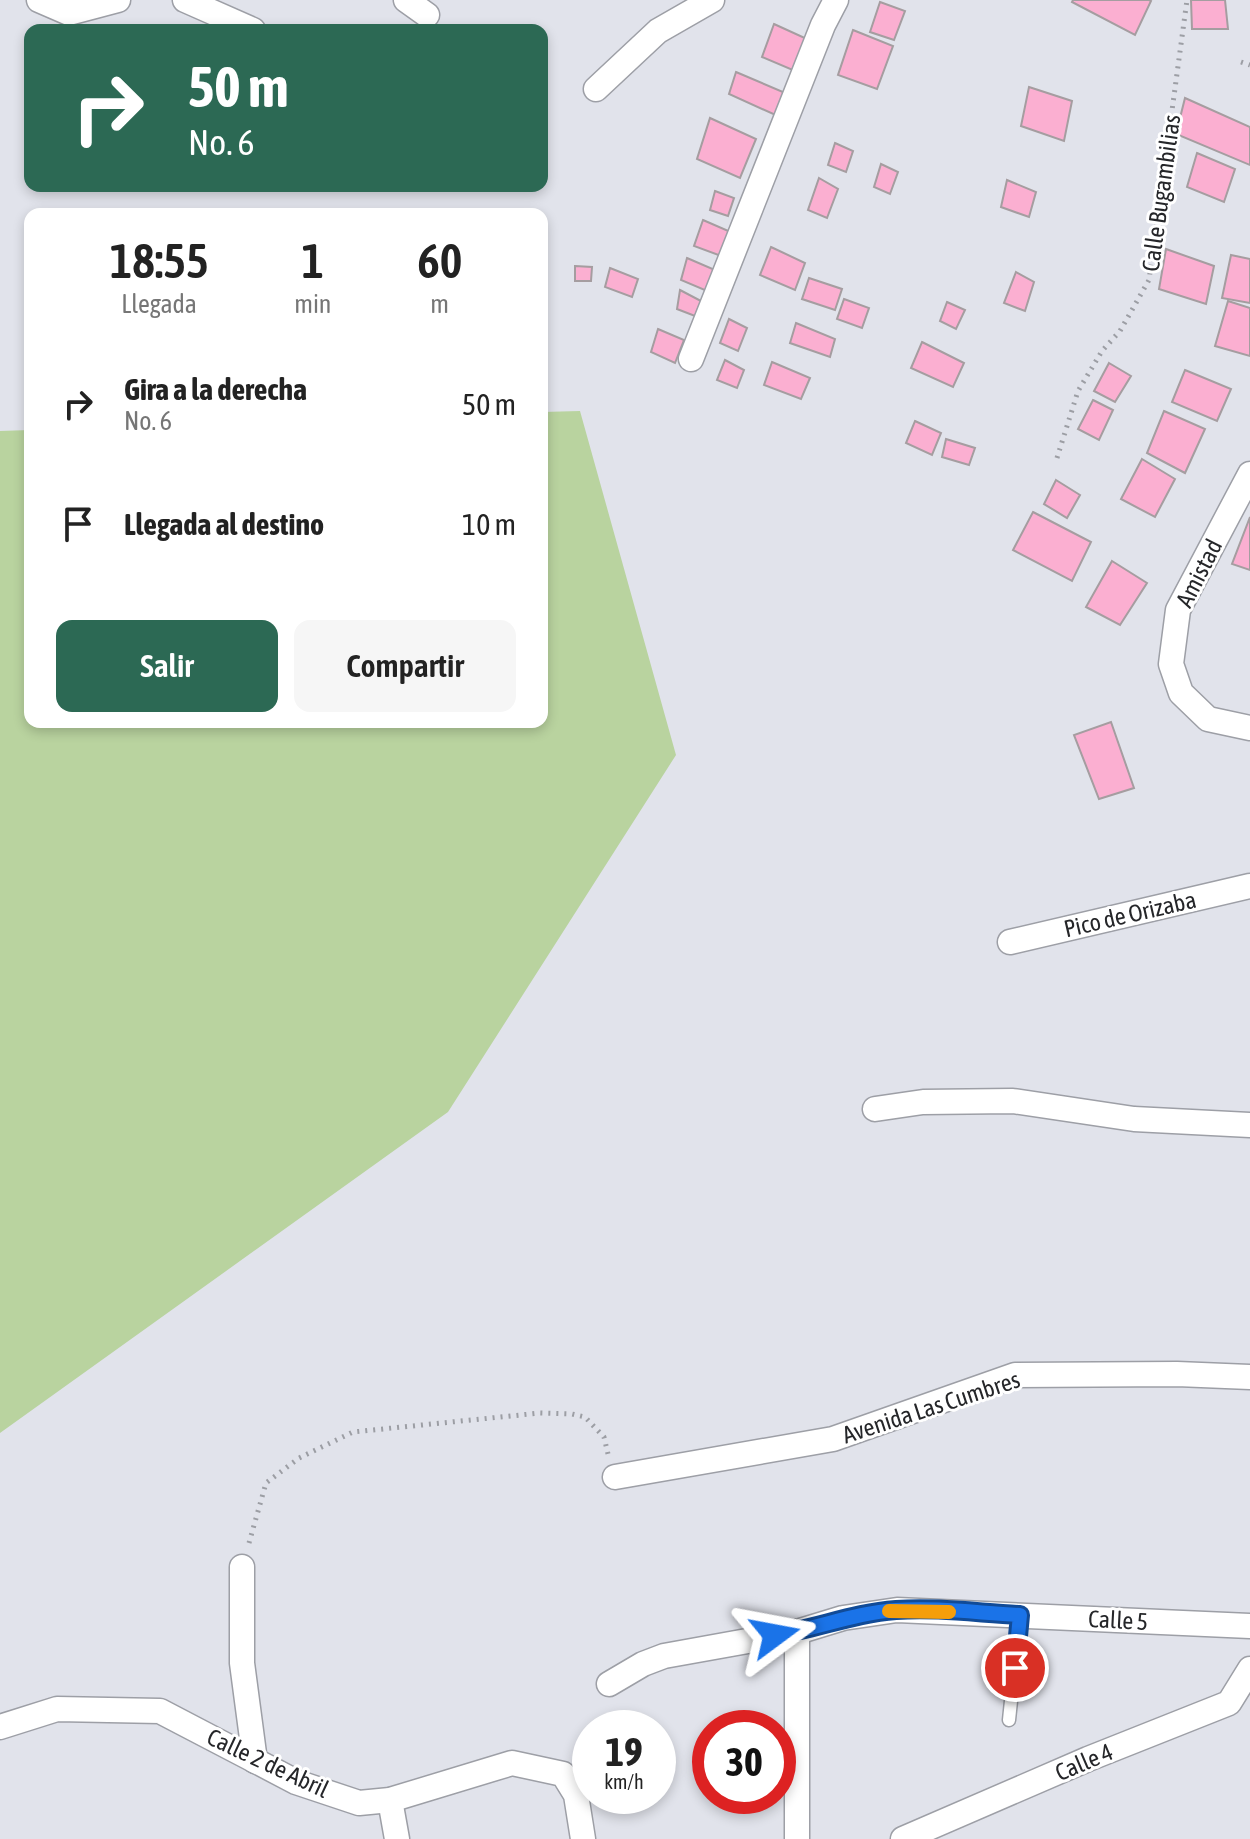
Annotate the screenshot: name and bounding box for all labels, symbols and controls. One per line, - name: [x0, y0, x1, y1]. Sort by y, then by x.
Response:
- text: 50 m: [188, 55, 289, 119]
- icon: right: [56, 56, 160, 160]
- street label: Calle Bugambilias: [1137, 113, 1185, 273]
- text: No. 6: [188, 121, 254, 163]
- text: 18:55: [110, 233, 208, 288]
- text: 1: [302, 233, 324, 288]
- text: 60: [417, 233, 462, 288]
- text: Llegada: [121, 289, 197, 319]
- text: min: [294, 289, 331, 319]
- text: m: [430, 289, 449, 319]
- text: Gira a la derecha: [124, 372, 307, 406]
- icon: right: [56, 382, 100, 426]
- text: 50 m: [462, 387, 516, 421]
- text: No. 6: [124, 406, 172, 436]
- icon: arrive: [56, 502, 100, 546]
- text: Llegada al destino: [124, 507, 324, 541]
- text: 10 m: [462, 507, 516, 541]
- street label: Amistad: [1171, 535, 1227, 611]
- button: Salir: [56, 620, 278, 712]
- button: Compartir: [294, 620, 516, 712]
- street label: Pico de Orizaba: [1061, 886, 1199, 942]
- street label: Avenida Las Cumbres: [839, 1366, 1023, 1448]
- position arrow: [733, 1593, 817, 1677]
- street label: Calle 5: [1087, 1605, 1149, 1635]
- pin: [981, 1634, 1049, 1702]
- icon: arrive: [993, 1646, 1037, 1690]
- speed limit sign: 30: [692, 1710, 796, 1814]
- street label: Calle 2 de Abril: [203, 1723, 334, 1803]
- text: 19: [605, 1729, 643, 1774]
- street label: Calle 4: [1051, 1738, 1117, 1786]
- text: km/h: [604, 1770, 644, 1793]

